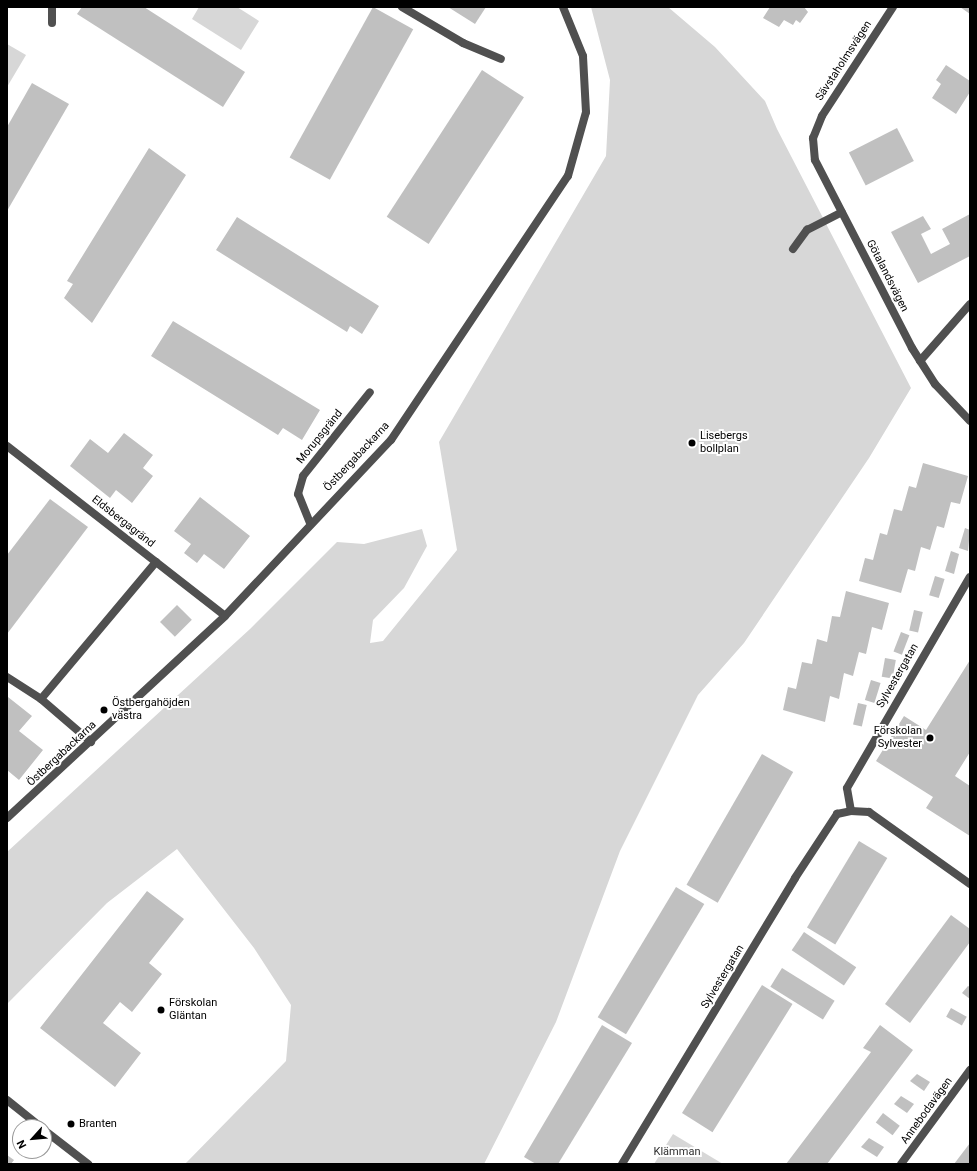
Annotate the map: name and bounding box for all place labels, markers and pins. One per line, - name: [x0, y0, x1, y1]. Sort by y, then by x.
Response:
- place label: Lisebergs bollplan: [700, 430, 748, 456]
- marker: Lisebergs bollplan: [687, 438, 697, 448]
- place label: Östbergahöjden västra: [112, 697, 190, 723]
- marker: Östbergahöjden västra: [99, 705, 109, 715]
- place label: Förskolan Sylvester: [874, 725, 922, 751]
- marker: Förskolan Sylvester: [925, 733, 935, 743]
- place label: Förskolan Gläntan: [169, 997, 217, 1023]
- marker: Förskolan Gläntan: [156, 1005, 166, 1015]
- place label: Branten: [79, 1117, 117, 1131]
- marker: Branten: [66, 1119, 76, 1129]

